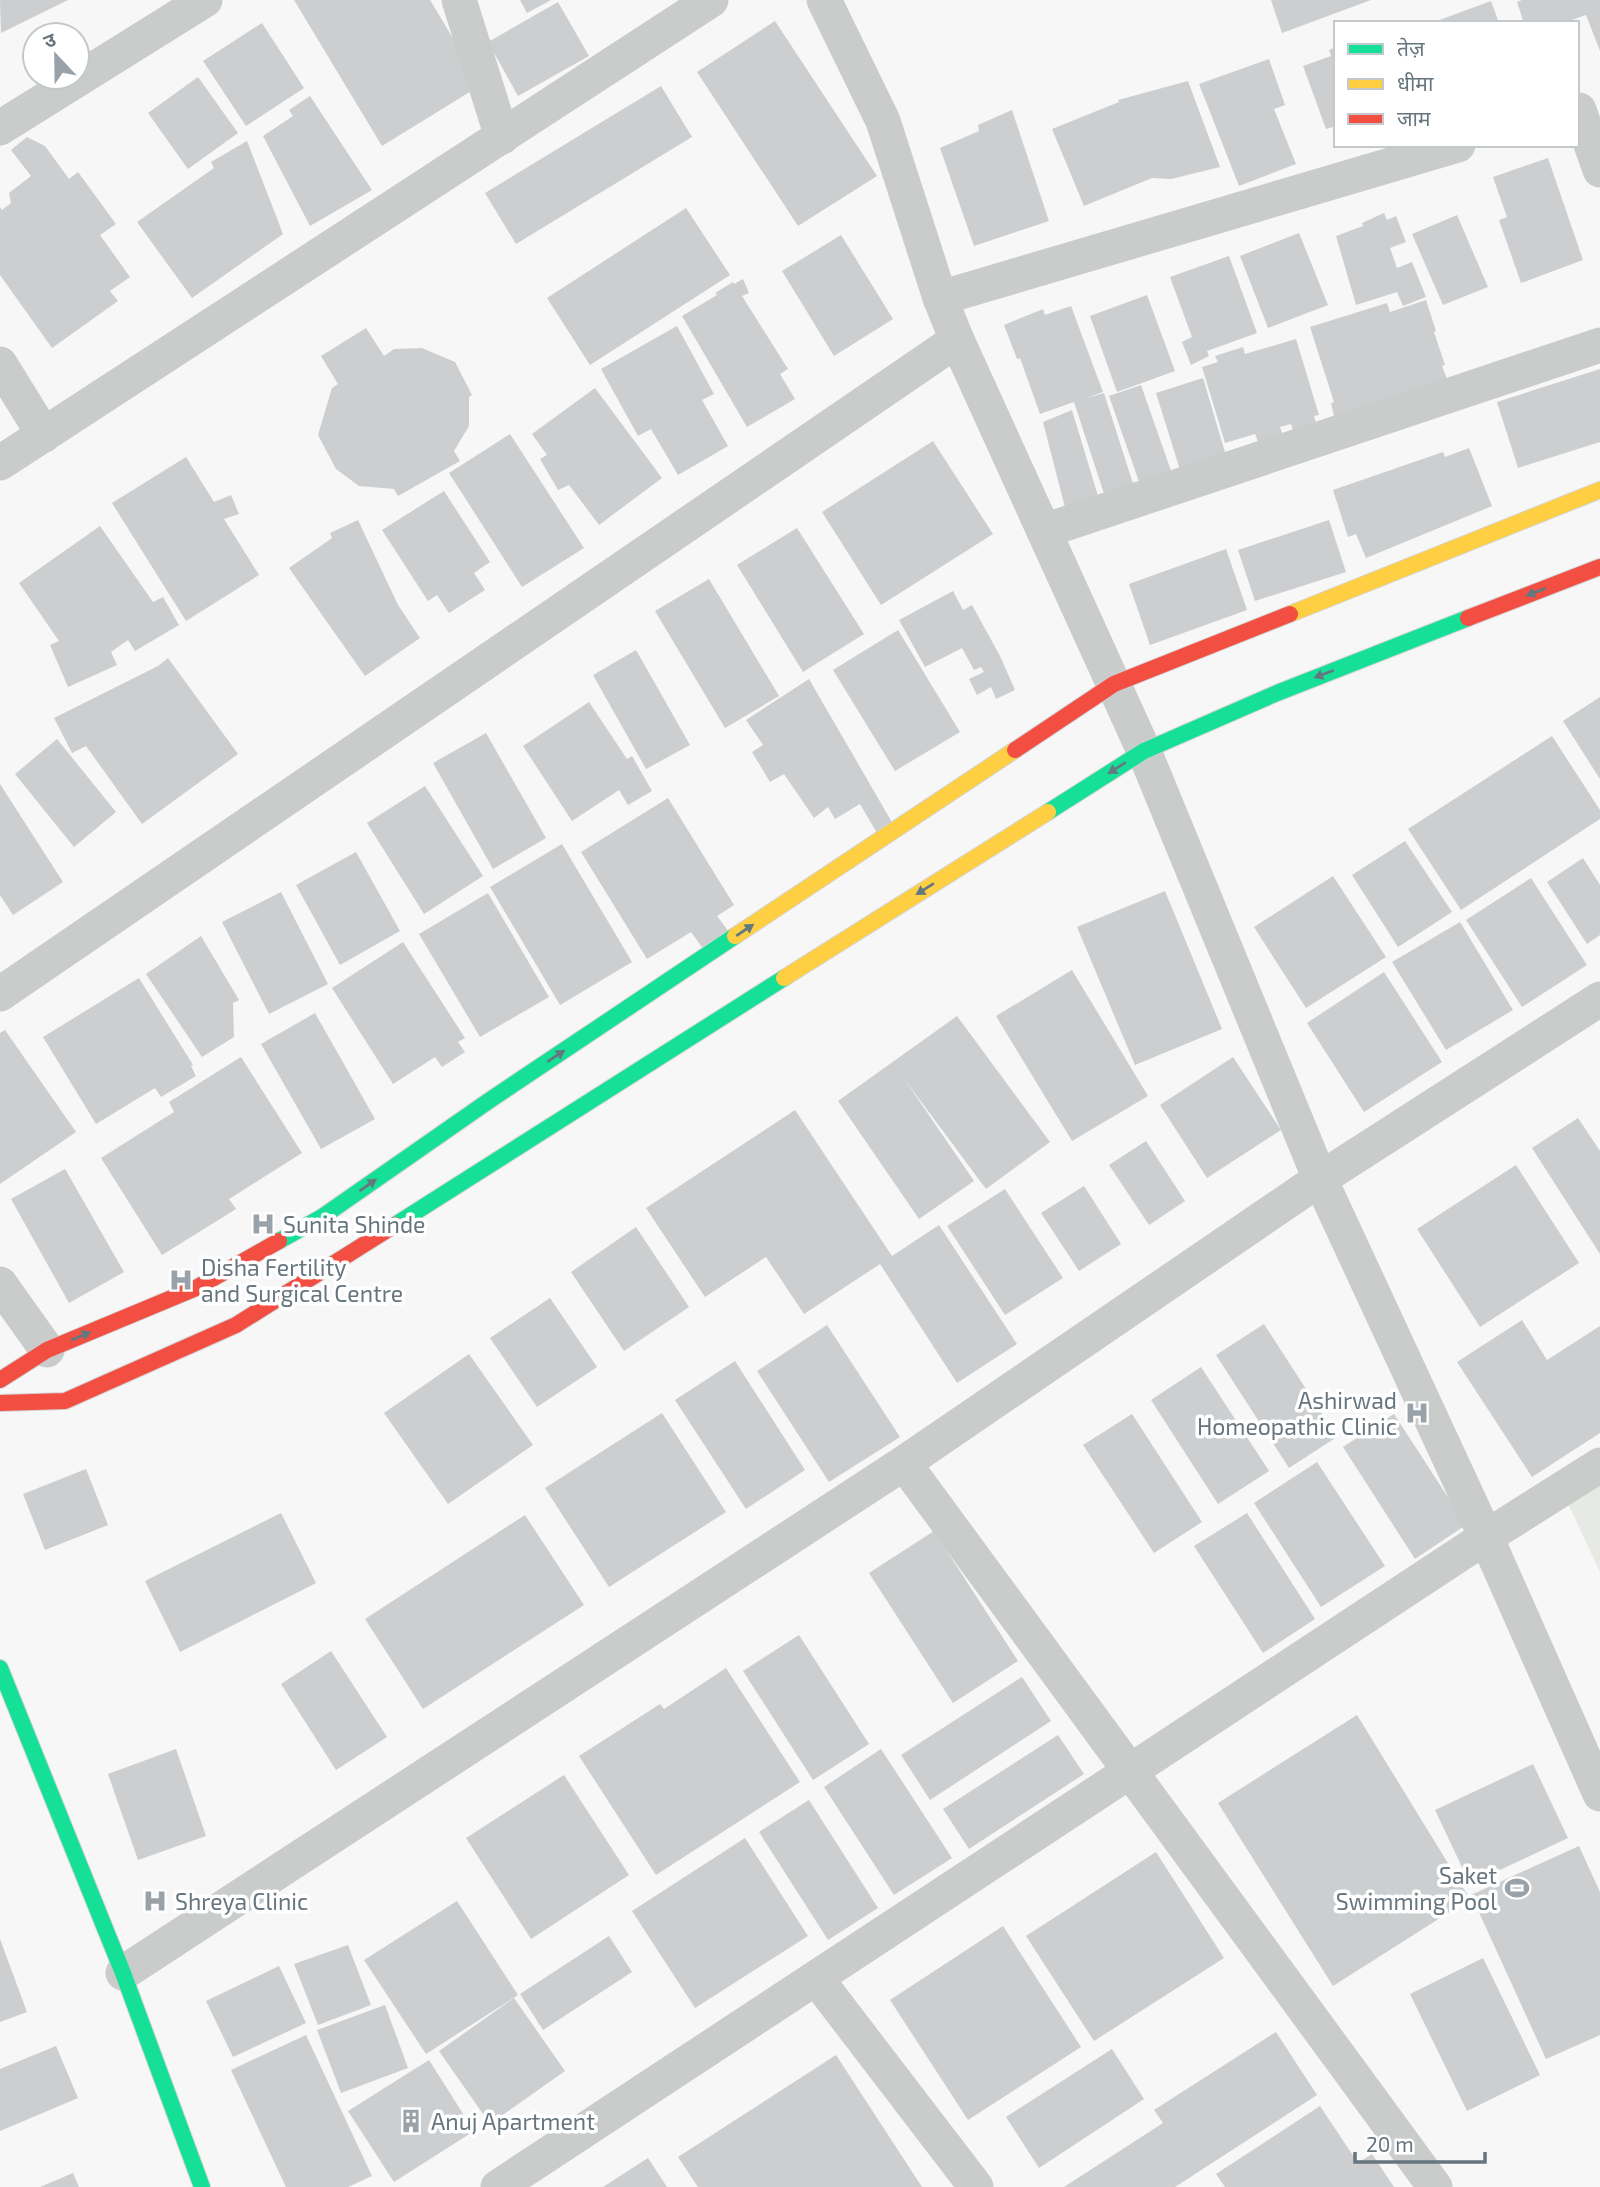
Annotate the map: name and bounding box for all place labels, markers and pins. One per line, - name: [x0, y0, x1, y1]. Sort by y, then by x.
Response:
- hospital icon: Sunita Shinde: [249, 1210, 277, 1238]
- place label: Sunita Shinde: [283, 1210, 425, 1238]
- place label: Disha Fertility and Surgical Centre: [201, 1253, 403, 1307]
- hospital icon: Disha Fertility and Surgical Centre: [167, 1266, 195, 1294]
- place label: Ashirwad Homeopathic Clinic: [1197, 1386, 1397, 1440]
- hospital icon: Ashirwad Homeopathic Clinic: [1403, 1399, 1431, 1427]
- place label: Saket Swimming Pool: [1336, 1861, 1497, 1915]
- sports icon: Saket Swimming Pool: [1503, 1874, 1531, 1902]
- hospital icon: Shreya Clinic: [141, 1887, 169, 1915]
- place label: Shreya Clinic: [175, 1887, 308, 1915]
- building icon: Anuj Apartment: [397, 2107, 425, 2135]
- place label: Anuj Apartment: [431, 2107, 595, 2135]

